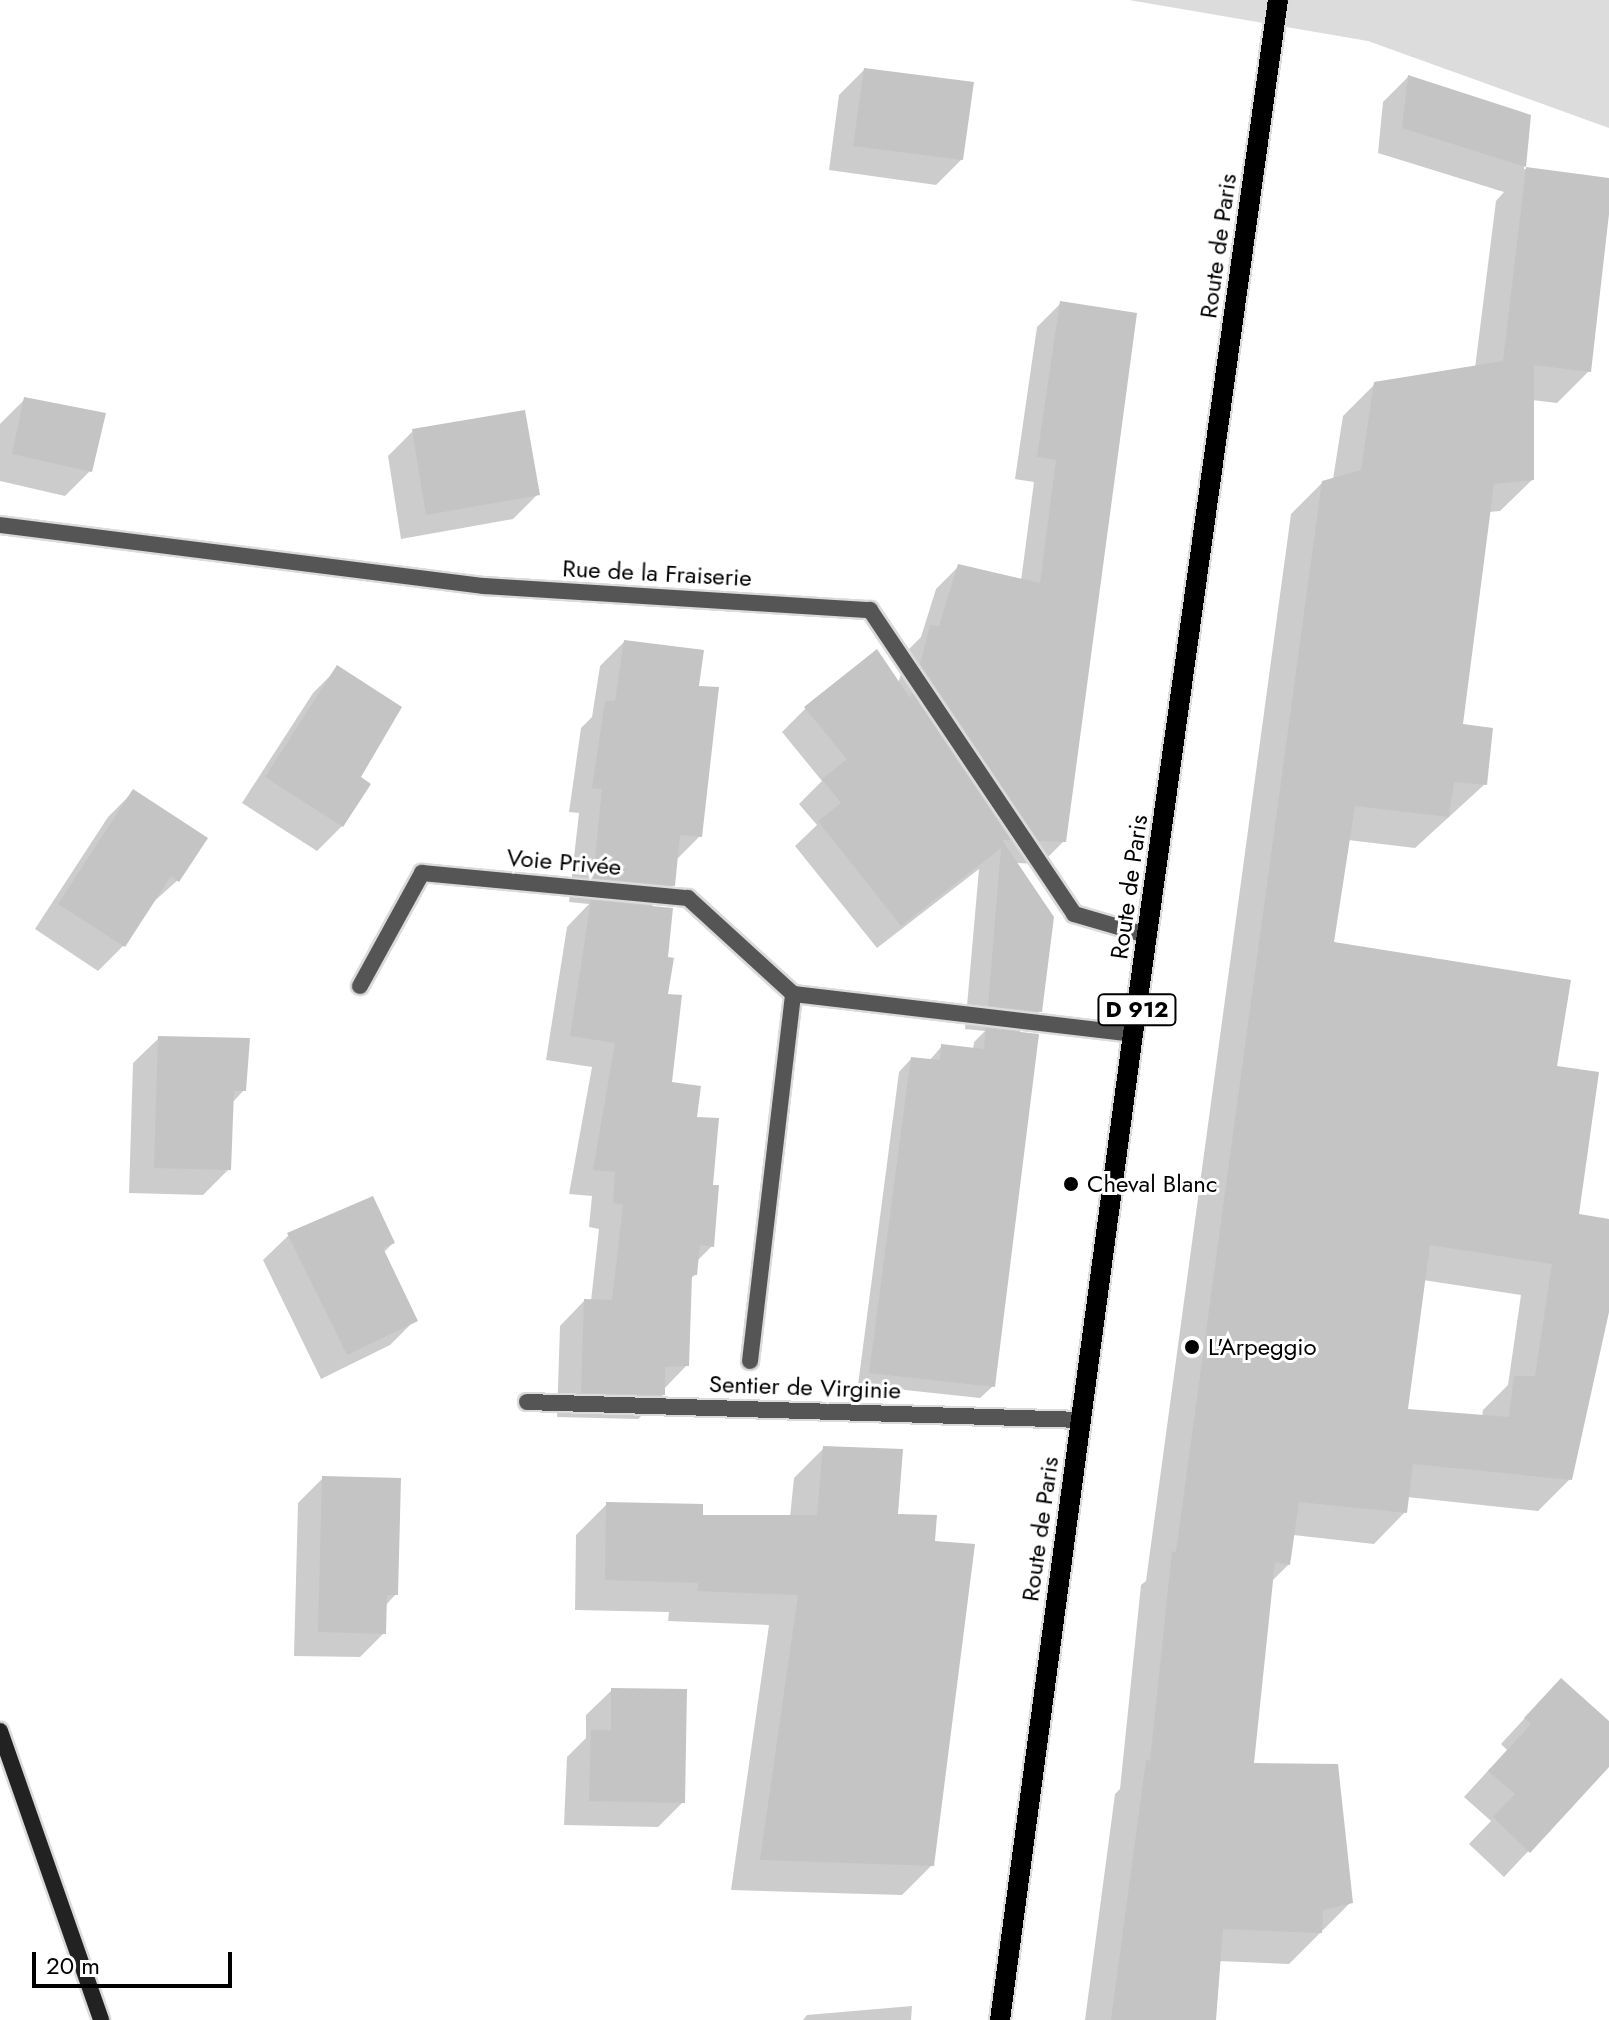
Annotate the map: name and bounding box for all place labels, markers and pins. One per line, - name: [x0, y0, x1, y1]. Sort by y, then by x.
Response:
- place label: Cheval Blanc: [1087, 1170, 1217, 1198]
- marker: Cheval Blanc: [1062, 1175, 1080, 1193]
- place label: L'Arpeggio: [1208, 1333, 1317, 1361]
- marker: L'Arpeggio: [1183, 1338, 1201, 1356]

